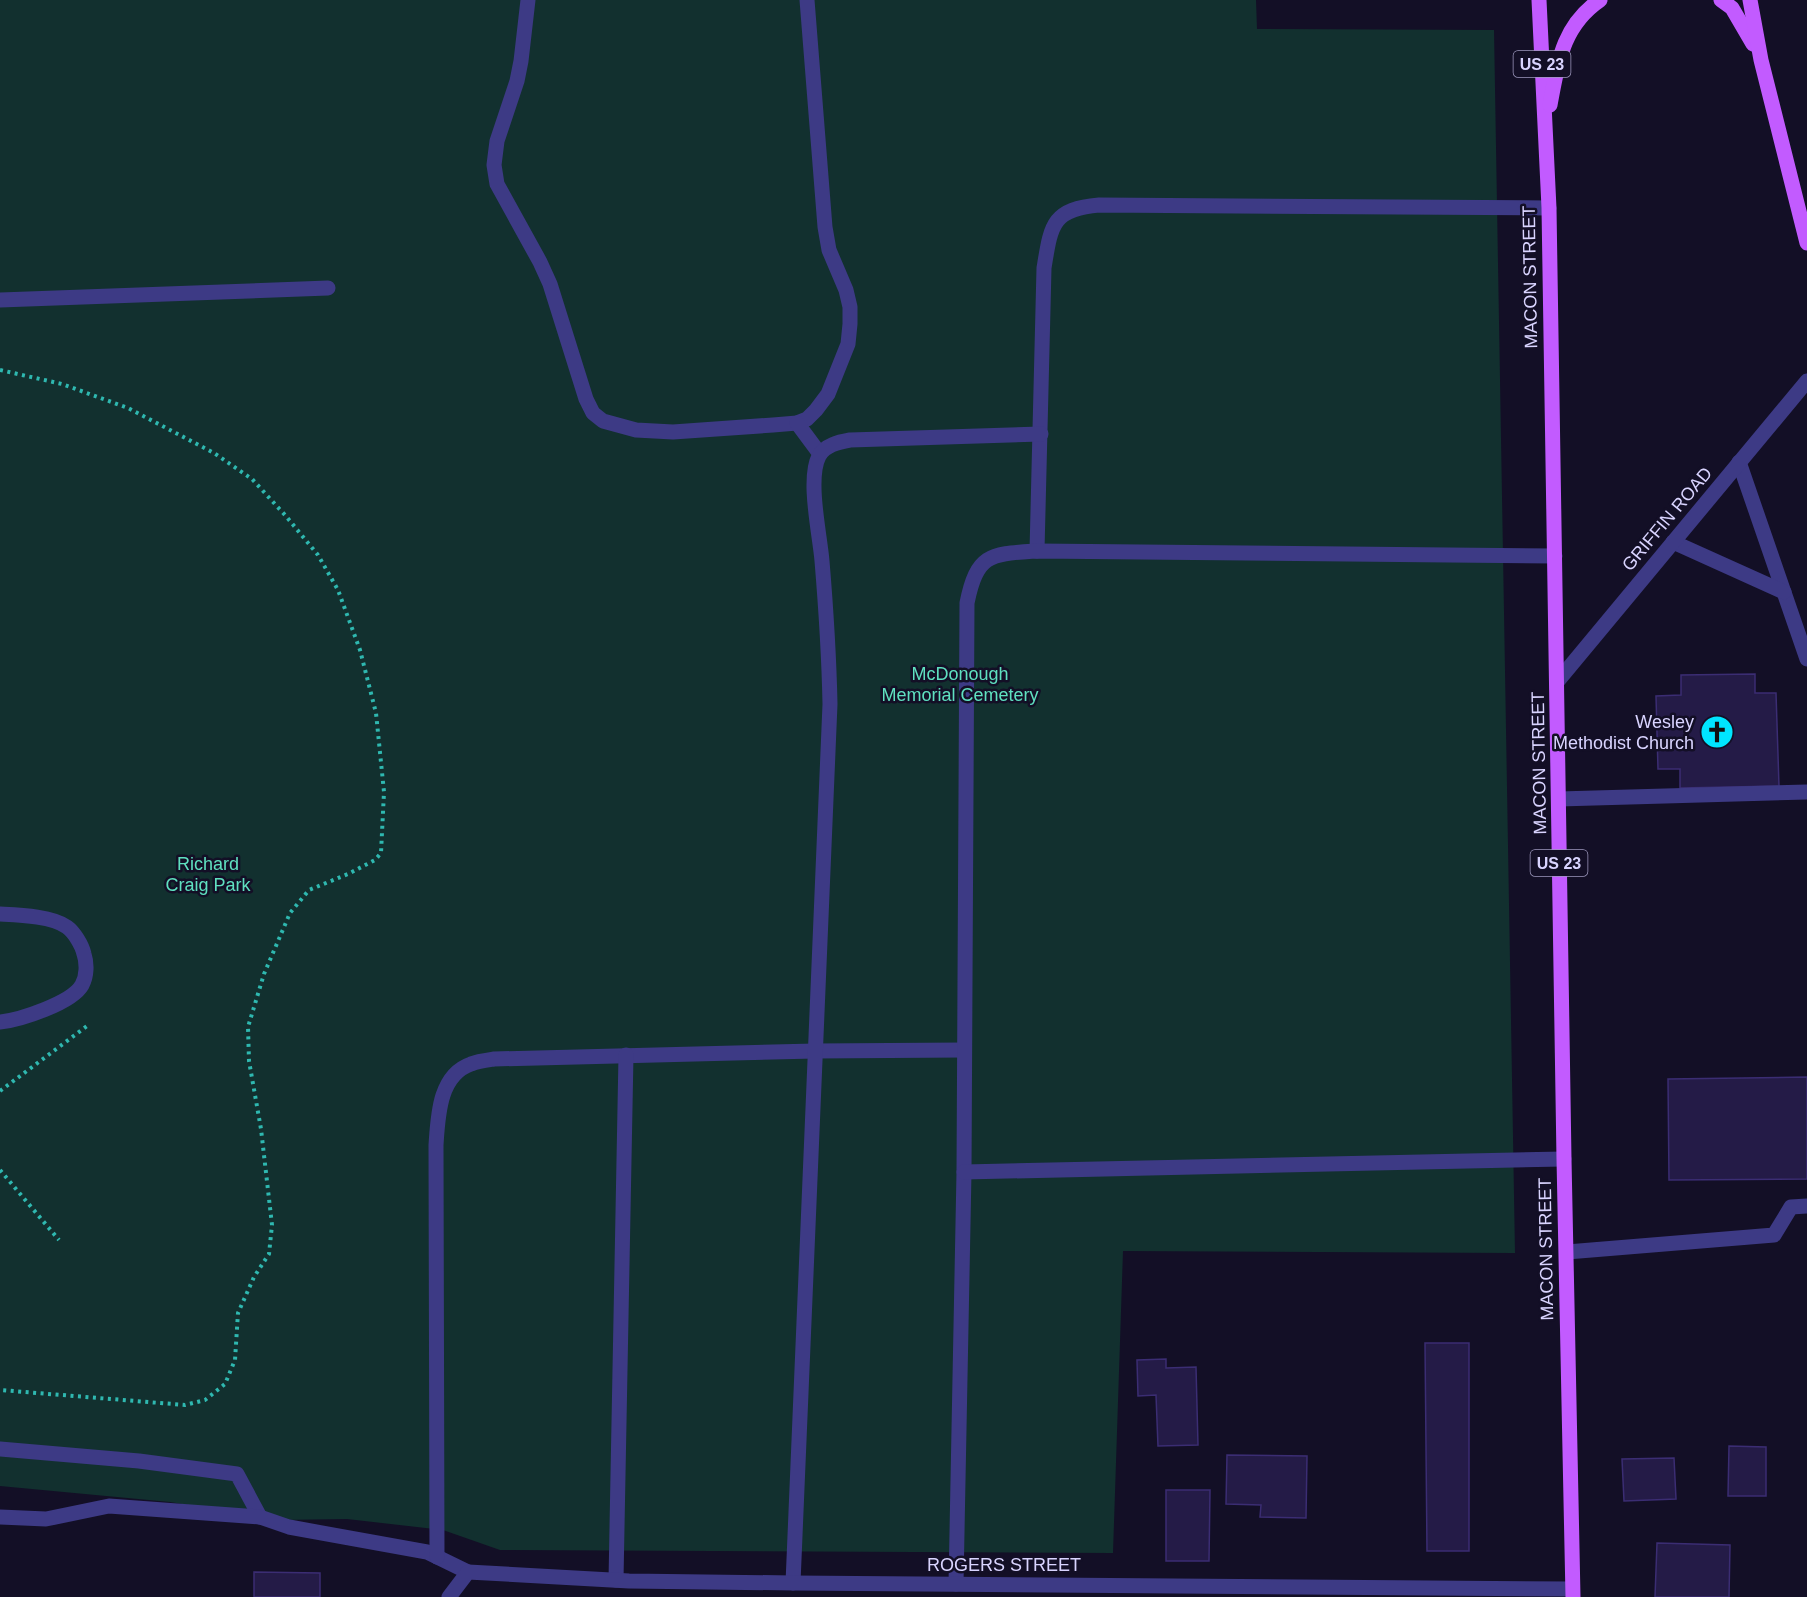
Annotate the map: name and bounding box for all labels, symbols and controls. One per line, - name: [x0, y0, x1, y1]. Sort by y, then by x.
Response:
- road number: US 23: [1514, 51, 1570, 77]
- street label: MACON STREET: [1519, 205, 1541, 349]
- street label: GRIFFIN ROAD: [1618, 463, 1716, 575]
- park label: McDonough Memorial Cemetery: [881, 664, 1039, 705]
- street label: MACON STREET: [1528, 691, 1550, 835]
- place label: Wesley Methodist Church: [1553, 712, 1694, 753]
- church icon: Wesley Methodist Church: [1699, 714, 1735, 750]
- road number: US 23: [1530, 850, 1588, 876]
- park label: Richard Craig Park: [165, 854, 252, 895]
- street label: MACON STREET: [1535, 1177, 1557, 1321]
- street label: ROGERS STREET: [927, 1555, 1081, 1575]

